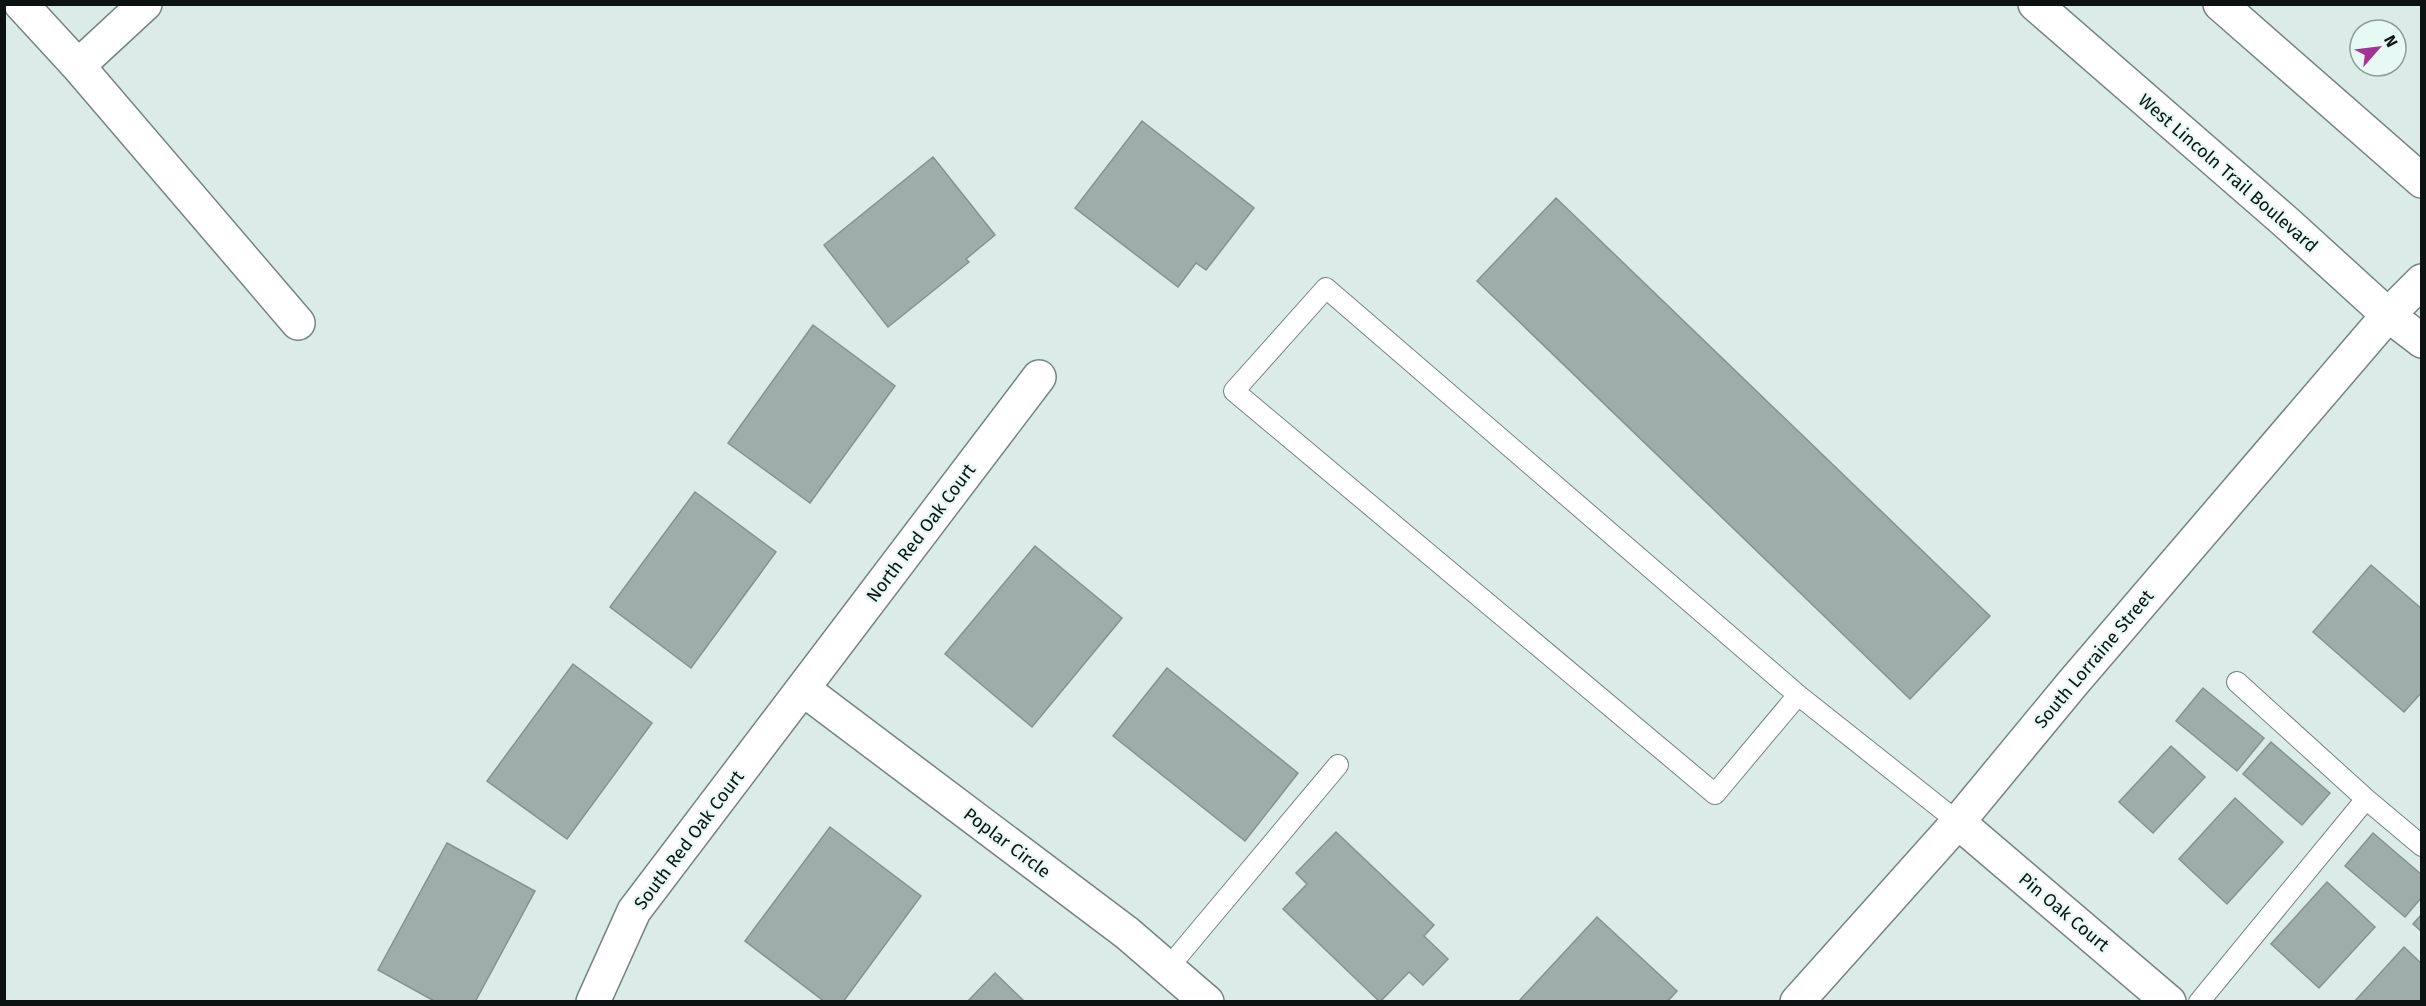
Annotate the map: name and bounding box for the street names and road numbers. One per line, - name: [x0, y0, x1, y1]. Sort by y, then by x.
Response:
- street label: West Lincoln Trail Boulevard: [2134, 89, 2322, 257]
- street label: North Red Oak Court: [862, 459, 981, 607]
- street label: South Lorraine Street: [2030, 585, 2159, 733]
- street label: South Red Oak Court: [629, 766, 749, 914]
- street label: Poplar Circle: [959, 803, 1055, 883]
- street label: Pin Oak Court: [2014, 868, 2114, 956]

